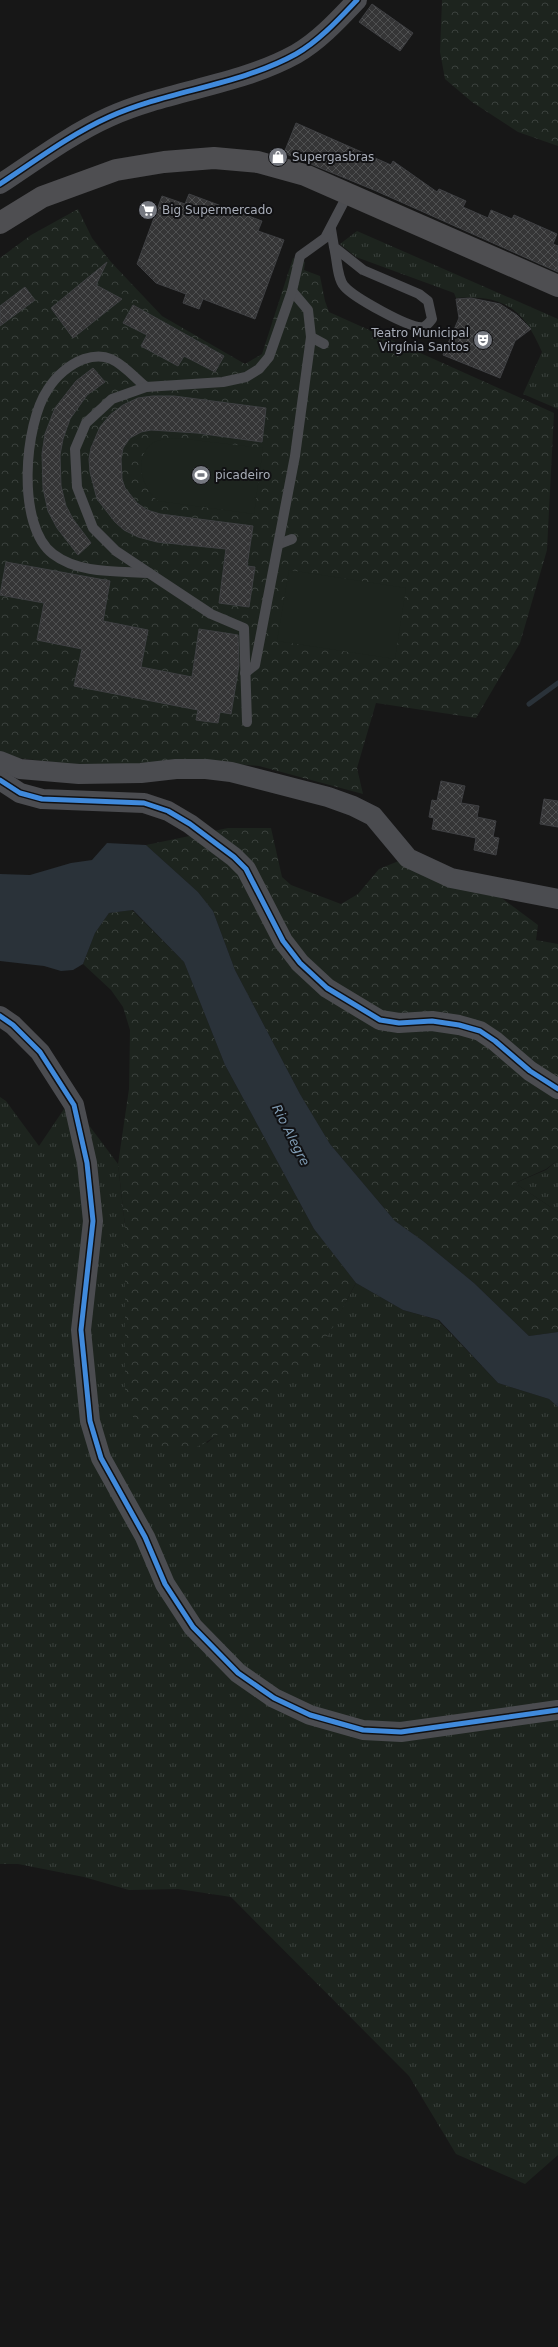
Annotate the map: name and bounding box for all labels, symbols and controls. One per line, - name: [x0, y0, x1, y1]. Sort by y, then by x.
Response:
- shop icon: Supergasbras: [267, 146, 289, 168]
- place label: Supergasbras: [292, 150, 374, 164]
- supermarket icon: Big Supermercado: [137, 199, 159, 221]
- place label: Big Supermercado: [162, 203, 273, 217]
- place label: Teatro Municipal Virgínia Santos: [370, 326, 469, 354]
- theatre icon: Teatro Municipal Virgínia Santos: [472, 329, 494, 351]
- sports icon: picadeiro: [190, 464, 212, 486]
- place label: picadeiro: [215, 468, 270, 482]
- water label: Rio Alegre: [269, 1102, 313, 1168]

